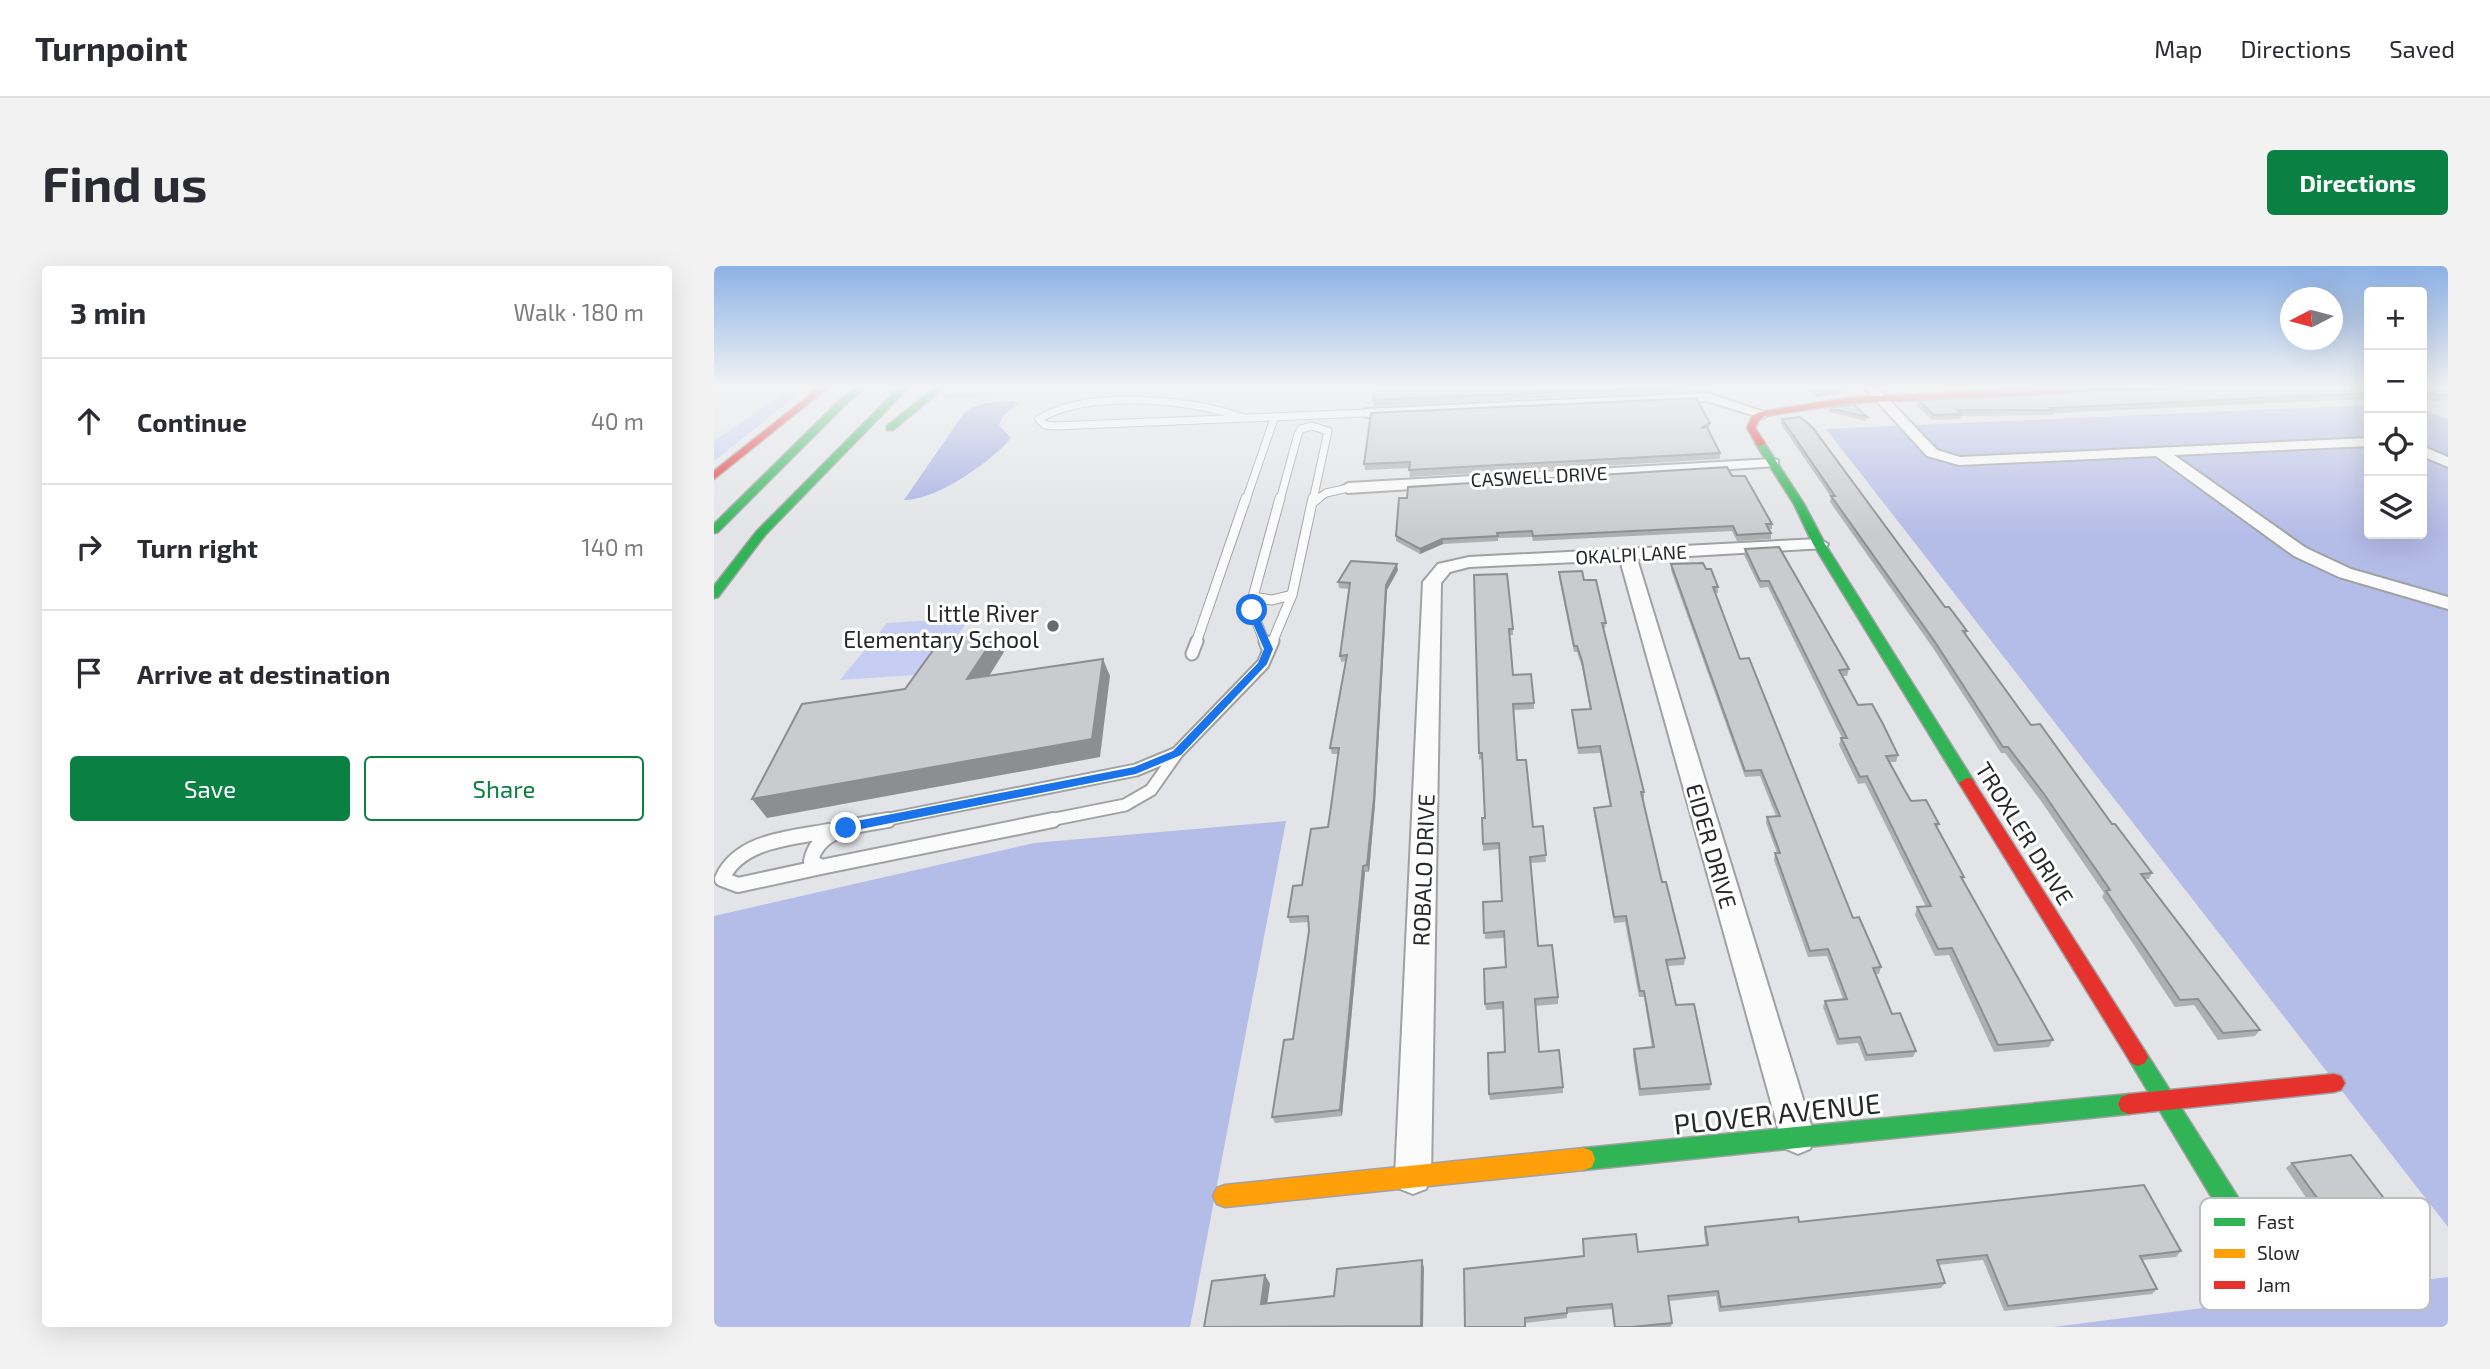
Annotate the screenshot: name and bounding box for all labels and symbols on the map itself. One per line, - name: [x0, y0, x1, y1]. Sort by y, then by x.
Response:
- north arrow: [2280, 287, 2343, 350]
- street label: CASWELL DRIVE: [1470, 461, 1608, 491]
- street label: OKALPI LANE: [1575, 540, 1687, 568]
- route start: [1236, 594, 1267, 625]
- place label: Little River Elementary School: [843, 599, 1039, 653]
- marker: Little River Elementary School: [1045, 618, 1061, 634]
- street label: TROXLER DRIVE: [1970, 756, 2080, 910]
- street label: EIDER DRIVE: [1681, 780, 1743, 912]
- street label: ROBALO DRIVE: [1406, 793, 1440, 947]
- route end: [830, 812, 861, 843]
- street label: PLOVER AVENUE: [1672, 1085, 1882, 1141]
- legend: [2200, 1198, 2430, 1310]
- text: Fast: [2257, 1210, 2294, 1233]
- text: Slow: [2257, 1241, 2300, 1264]
- text: Jam: [2257, 1273, 2291, 1296]

